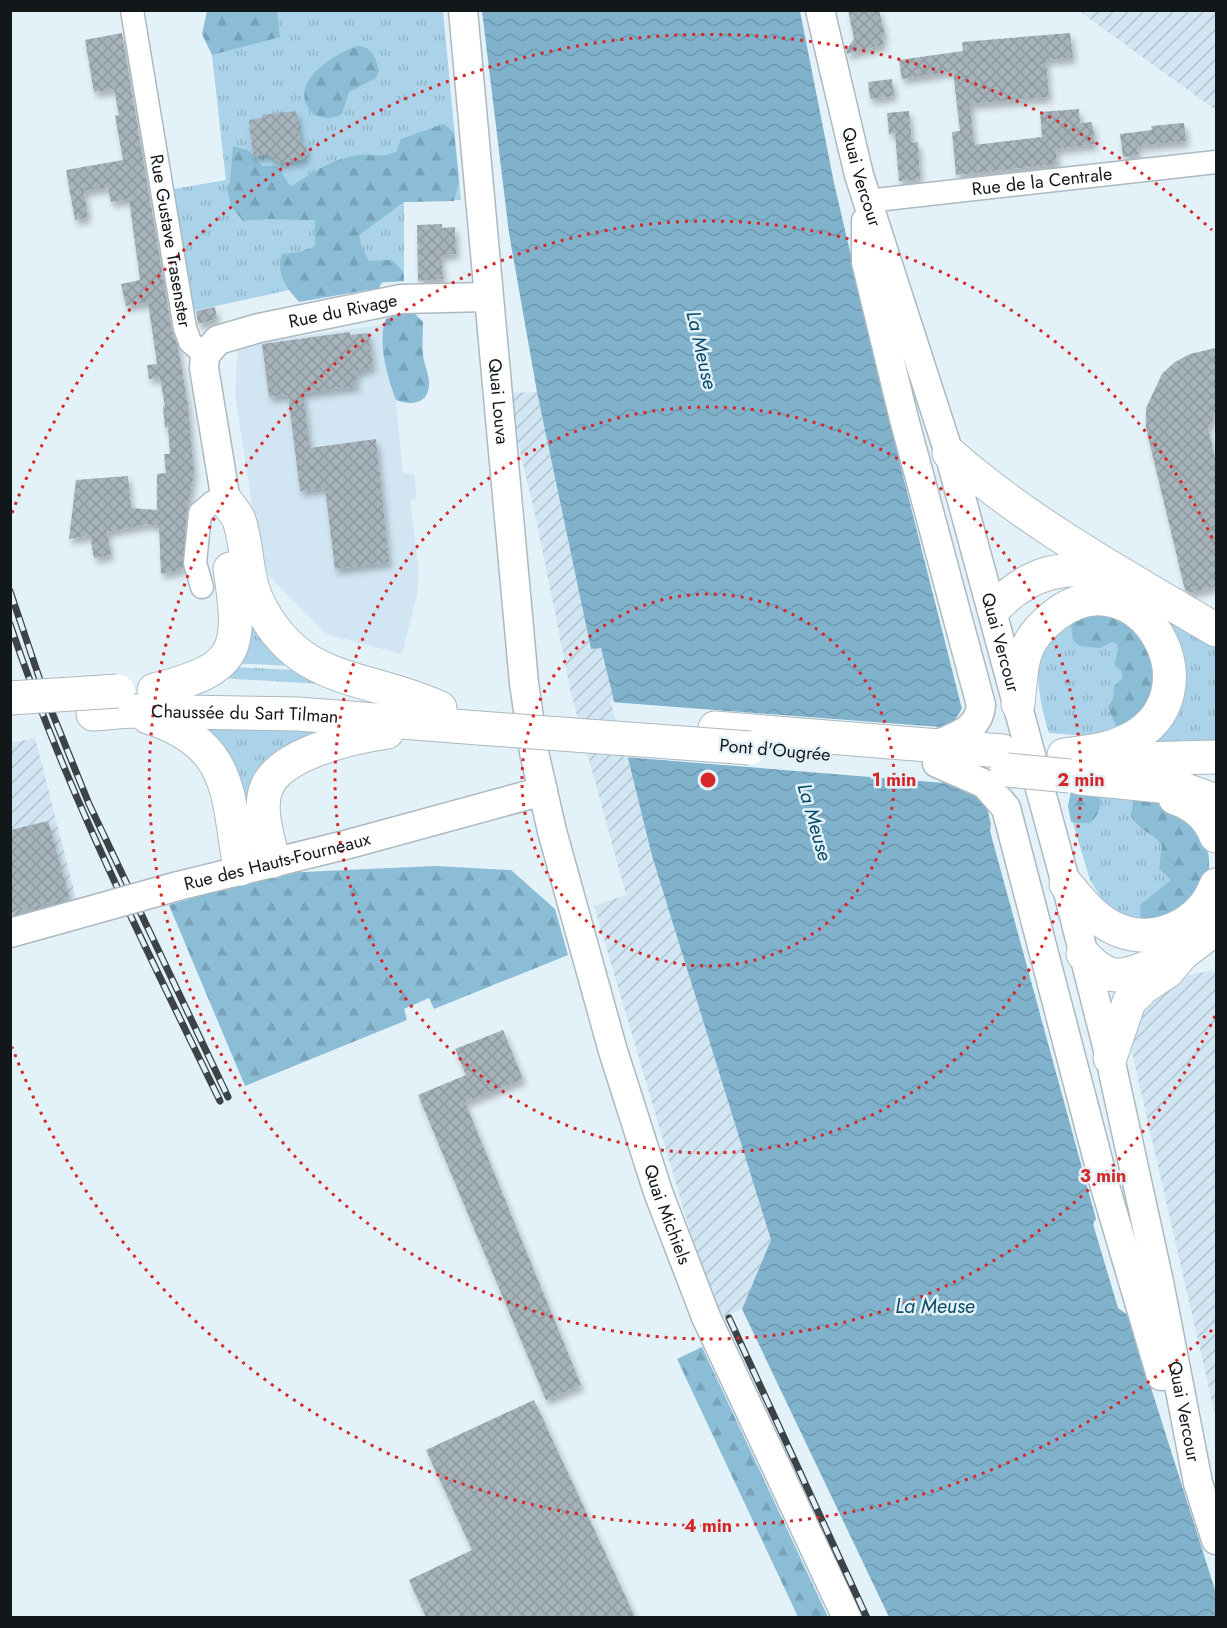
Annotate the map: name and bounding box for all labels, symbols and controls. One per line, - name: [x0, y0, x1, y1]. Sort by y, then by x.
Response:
- street label: Quai Vercour: [835, 125, 888, 231]
- street label: Rue Gustave Trasenster: [143, 152, 198, 330]
- street label: Rue de la Centrale: [970, 161, 1113, 202]
- street label: Rue du Rivage: [286, 287, 399, 335]
- water label: La Meuse: [678, 308, 725, 392]
- street label: Quai Louva: [482, 357, 515, 446]
- street label: Quai Vercour: [974, 590, 1027, 696]
- street label: Chaussée du Sart Tilman: [151, 698, 339, 730]
- street label: Pont d'Ougrée: [718, 732, 832, 768]
- text: 1 min: [872, 767, 916, 793]
- text: 2 min: [1057, 767, 1105, 793]
- centre of rings: [698, 770, 718, 790]
- water label: La Meuse: [790, 780, 839, 864]
- street label: Rue des Hauts-Fourneaux: [181, 826, 374, 897]
- street label: Quai Michiels: [637, 1161, 698, 1268]
- text: 3 min: [1080, 1163, 1126, 1189]
- water label: La Meuse: [895, 1292, 975, 1321]
- street label: Quai Vercour: [1162, 1359, 1207, 1465]
- text: 4 min: [684, 1513, 732, 1539]

